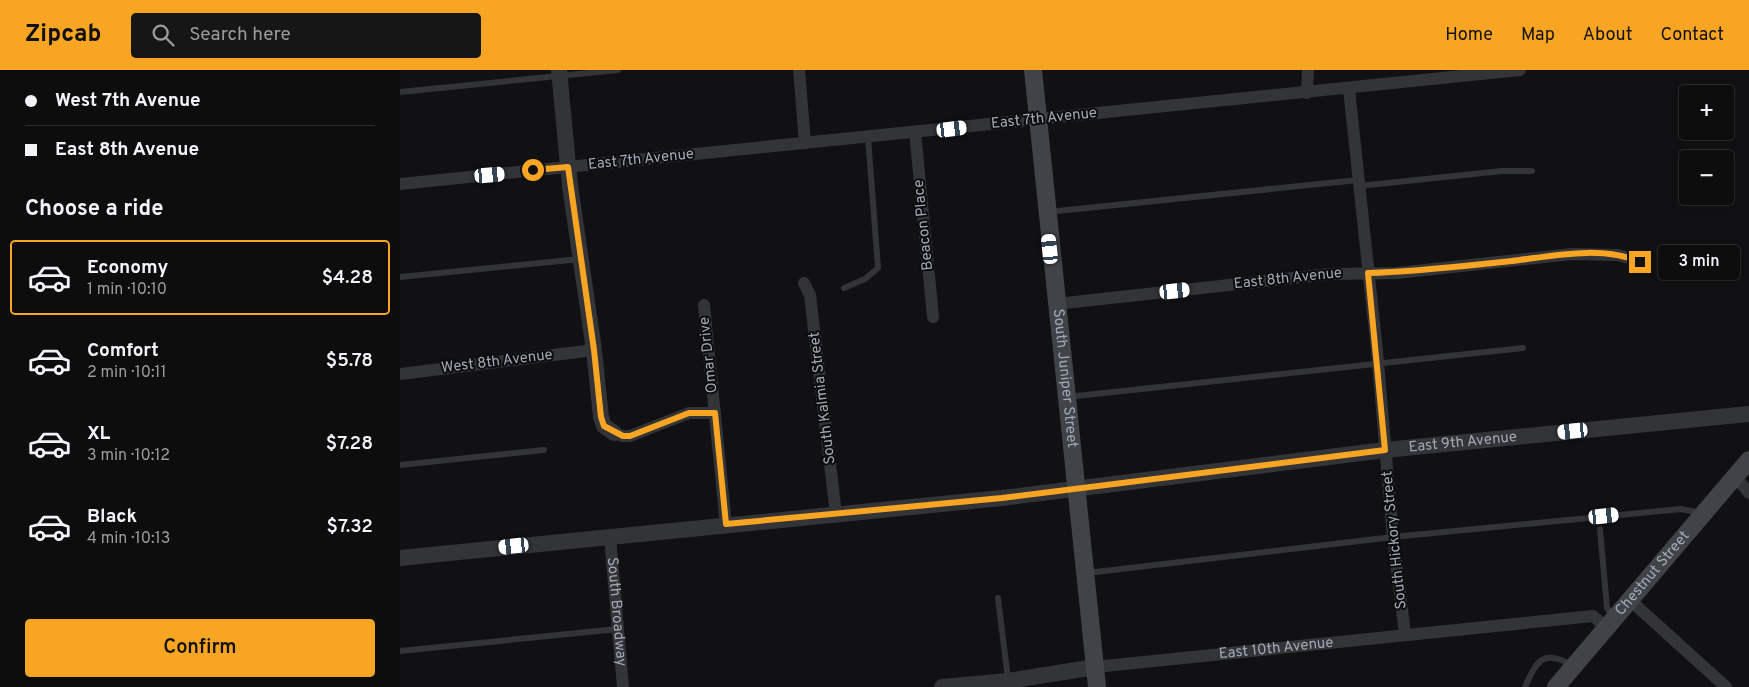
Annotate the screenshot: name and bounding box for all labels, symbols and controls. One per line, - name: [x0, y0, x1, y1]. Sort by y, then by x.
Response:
- search box: [131, 13, 481, 58]
- text: Zipcab: [25, 20, 101, 50]
- icon: search: [149, 21, 177, 49]
- text: Search here: [189, 23, 291, 47]
- text: Home: [1445, 24, 1493, 47]
- text: Map: [1521, 24, 1555, 47]
- text: About: [1583, 24, 1632, 47]
- text: Contact: [1660, 24, 1724, 47]
- map controls: [1679, 85, 1734, 205]
- button: +: [1679, 85, 1734, 140]
- text: West 7th Avenue: [55, 89, 201, 113]
- street label: East 7th Avenue: [990, 104, 1098, 134]
- car: [936, 120, 967, 138]
- text: East 8th Avenue: [55, 138, 199, 162]
- street label: East 7th Avenue: [587, 145, 695, 175]
- button: −: [1679, 150, 1734, 205]
- route start: [522, 159, 544, 181]
- car: [474, 166, 505, 184]
- street label: Beacon Place: [910, 179, 938, 271]
- text: Choose a ride: [25, 196, 163, 223]
- car: [1040, 233, 1059, 265]
- callout: 3 min: [1658, 244, 1740, 280]
- route end: [1629, 251, 1651, 273]
- text: 3 min: [1678, 252, 1720, 272]
- icon: car: [27, 255, 72, 300]
- text: Economy: [87, 256, 168, 280]
- street label: East 8th Avenue: [1233, 264, 1343, 294]
- text: $4.28: [322, 266, 373, 290]
- text: 1 min · 10:10: [87, 280, 167, 300]
- car: [1159, 282, 1190, 300]
- street label: South Juniper Street: [1048, 308, 1082, 449]
- street label: Omar Drive: [696, 316, 722, 394]
- street label: South Kalmia Street: [805, 331, 841, 465]
- icon: car: [27, 338, 72, 383]
- text: Comfort: [87, 339, 159, 363]
- street label: West 8th Avenue: [440, 346, 554, 378]
- text: $5.78: [326, 349, 373, 373]
- text: 2 min · 10:11: [87, 363, 166, 383]
- icon: car: [27, 421, 72, 466]
- text: XL: [87, 422, 110, 446]
- car: [1557, 422, 1588, 440]
- street label: East 9th Avenue: [1408, 428, 1518, 457]
- text: $7.28: [326, 432, 373, 456]
- text: 3 min · 10:12: [87, 446, 170, 466]
- street label: South Hickory Street: [1378, 470, 1412, 610]
- icon: car: [27, 504, 72, 549]
- text: Black: [87, 505, 137, 529]
- car: [1588, 507, 1619, 525]
- text: $7.32: [327, 515, 373, 539]
- street label: Chestnut Street: [1611, 527, 1694, 620]
- text: 4 min · 10:13: [87, 529, 170, 549]
- car: [498, 537, 529, 555]
- street label: South Broadway: [602, 556, 631, 667]
- button: Confirm: [25, 619, 375, 677]
- street label: East 10th Avenue: [1218, 633, 1334, 664]

